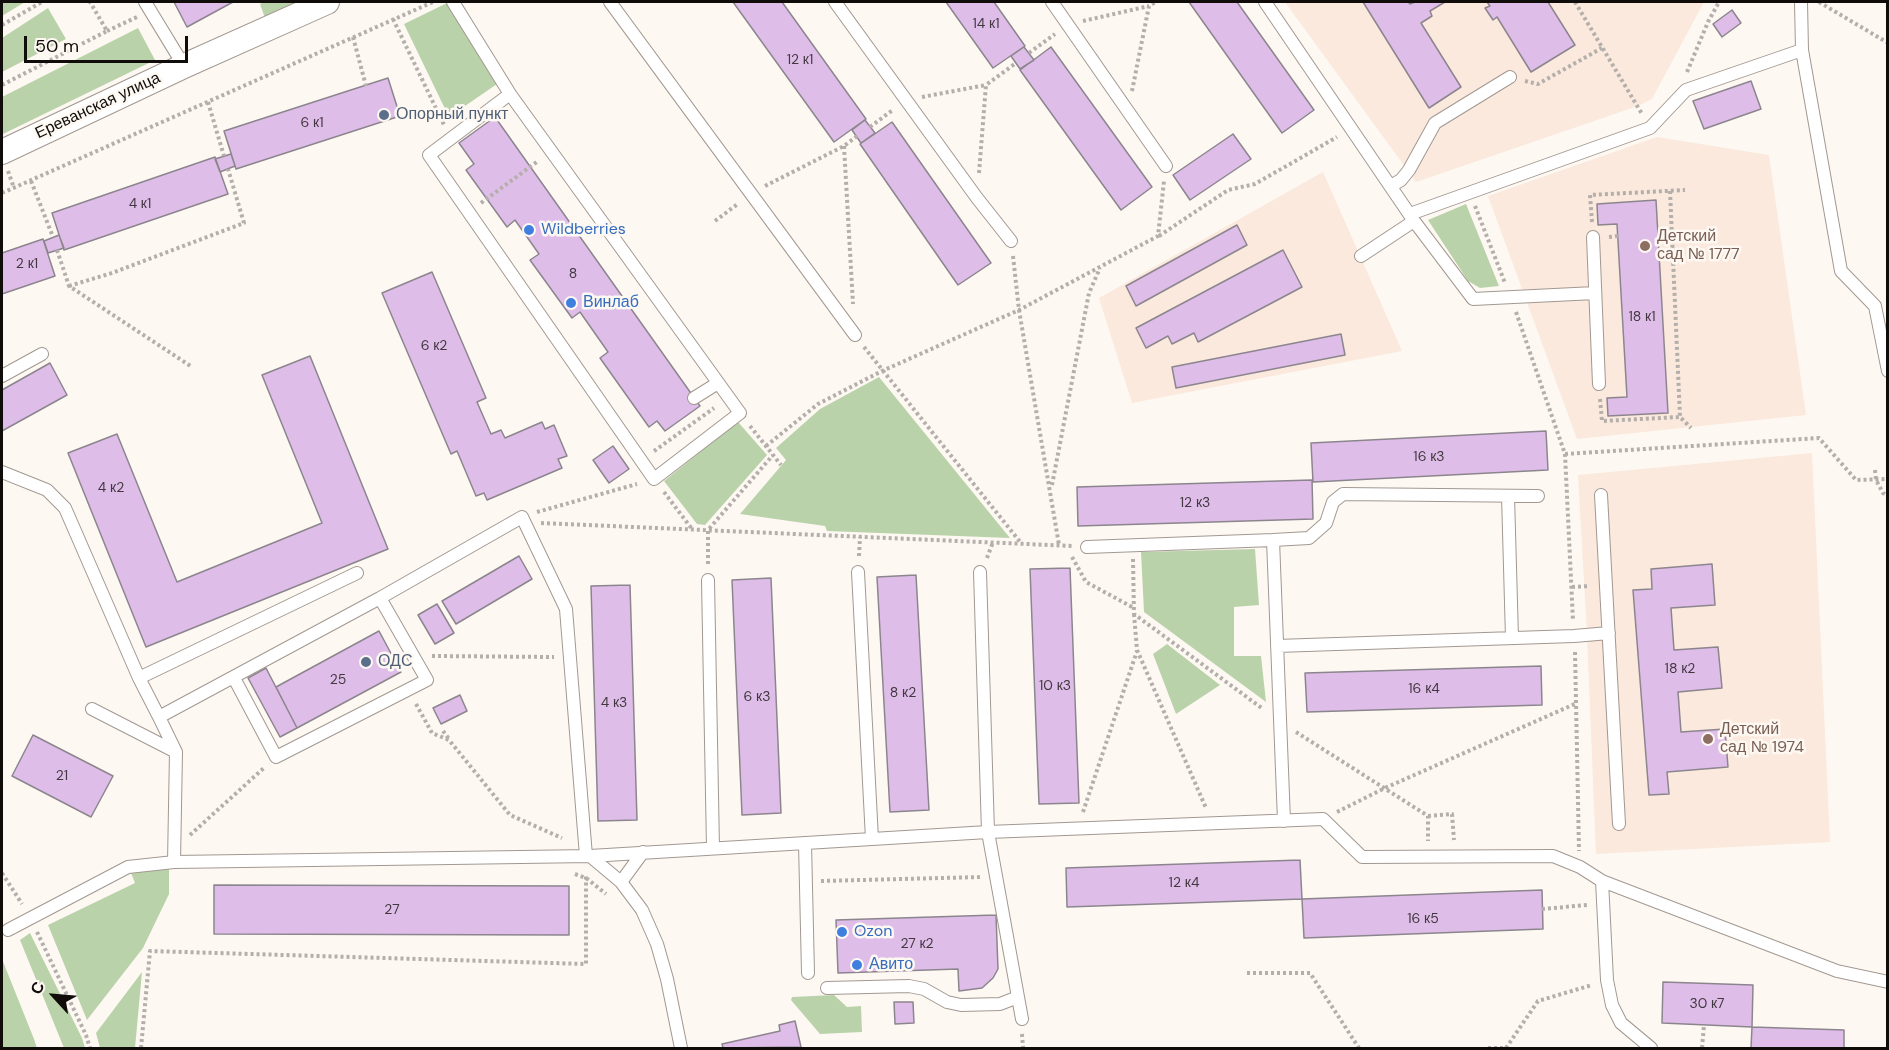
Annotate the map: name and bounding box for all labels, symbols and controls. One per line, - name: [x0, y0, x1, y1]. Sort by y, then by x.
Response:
- house number: 14 к1: [972, 16, 1000, 32]
- scale bar: [27, 24, 190, 62]
- text: 50 m: [35, 34, 79, 58]
- house number: 12 к1: [787, 52, 813, 68]
- street label: Ереванская улица: [32, 69, 164, 143]
- place label: Опорный пункт: [396, 105, 508, 125]
- marker: Опорный пункт: [377, 108, 391, 122]
- house number: 6 к1: [300, 115, 324, 131]
- house number: 4 к1: [129, 196, 151, 212]
- place label: Wildberries: [541, 220, 626, 240]
- marker: Wildberries: [522, 223, 536, 237]
- place label: Детский сад № 1777: [1657, 227, 1740, 265]
- marker: Детский сад № 1777: [1638, 239, 1652, 253]
- house number: 2 к1: [16, 256, 38, 272]
- house number: 8: [569, 266, 577, 282]
- place label: Винлаб: [583, 293, 639, 313]
- marker: Винлаб: [564, 296, 578, 310]
- house number: 18 к1: [1628, 309, 1656, 325]
- house number: 6 к2: [421, 338, 447, 354]
- house number: 16 к3: [1413, 449, 1445, 465]
- house number: 4 к2: [98, 480, 124, 496]
- house number: 12 к3: [1180, 495, 1210, 511]
- place label: ОДС: [378, 652, 412, 672]
- marker: ОДС: [359, 655, 373, 669]
- house number: 18 к2: [1665, 661, 1695, 677]
- house number: 25: [330, 672, 346, 688]
- house number: 10 к3: [1039, 678, 1071, 694]
- house number: 16 к4: [1408, 681, 1440, 697]
- house number: 8 к2: [890, 685, 916, 701]
- house number: 6 к3: [744, 689, 770, 705]
- house number: 4 к3: [601, 695, 627, 711]
- place label: Детский сад № 1974: [1720, 720, 1804, 758]
- marker: Детский сад № 1974: [1701, 732, 1715, 746]
- house number: 21: [56, 768, 68, 784]
- house number: 12 к4: [1169, 875, 1199, 891]
- house number: 27: [384, 902, 400, 918]
- house number: 16 к5: [1407, 911, 1439, 927]
- place label: Ozon: [854, 922, 892, 942]
- marker: Ozon: [835, 925, 849, 939]
- house number: 27 к2: [900, 936, 934, 952]
- place label: Авито: [869, 955, 913, 975]
- marker: Авито: [850, 958, 864, 972]
- north arrow: [24, 966, 84, 1026]
- text: С: [25, 978, 49, 998]
- house number: 30 к7: [1689, 996, 1725, 1012]

